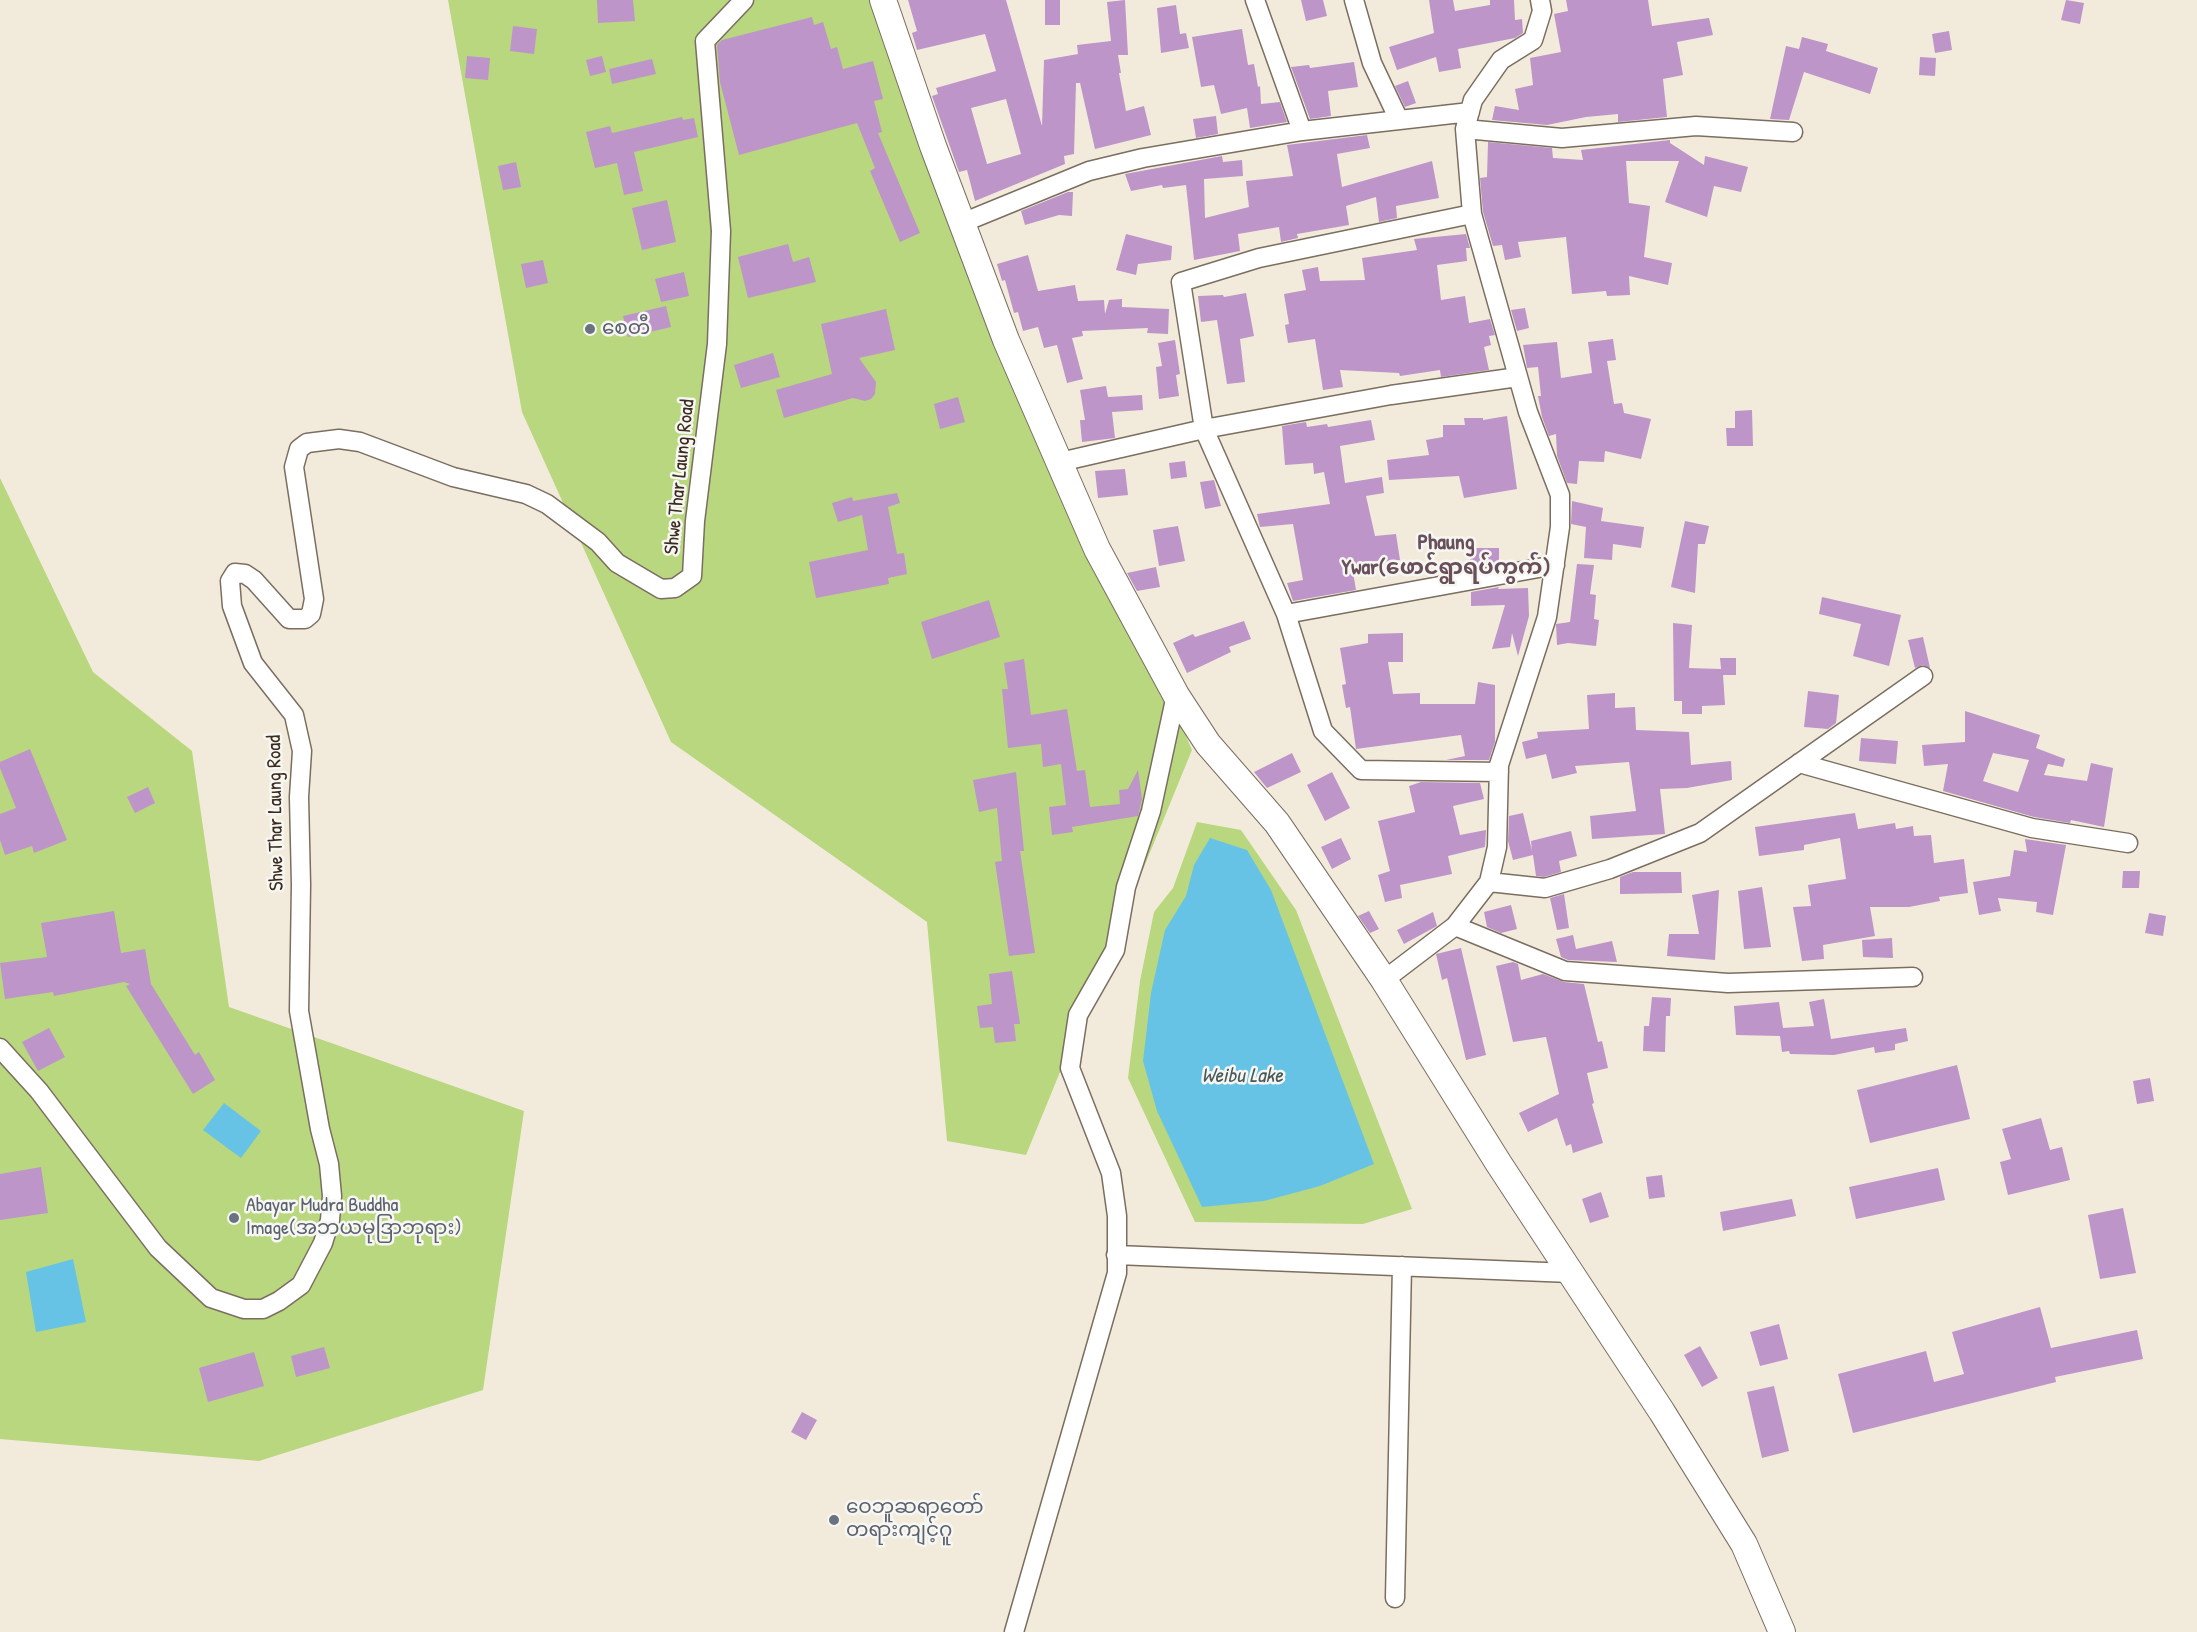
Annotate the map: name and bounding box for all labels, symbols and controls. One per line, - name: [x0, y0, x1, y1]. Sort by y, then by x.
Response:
- place label: စေတီ: [602, 317, 650, 341]
- marker: စေတီ: [583, 322, 597, 336]
- street label: Shwe Thar Laung Road: [660, 398, 700, 556]
- district label: Phaung Ywar(ဖောင်ရွာရပ်ကွက်): [1342, 530, 1550, 582]
- street label: Shwe Thar Laung Road: [263, 735, 289, 891]
- water label: Weibu Lake: [1202, 1063, 1282, 1089]
- place label: Abayar Mudra Buddha Image(အဘယမုဒြာဘုရား): [246, 1194, 462, 1241]
- marker: Abayar Mudra Buddha Image(အဘယမုဒြာဘုရား): [227, 1211, 241, 1225]
- place label: ဝေဘူဆရာတော် တရားကျင့်ဂူ: [846, 1496, 984, 1543]
- marker: ဝေဘူဆရာတော် တရားကျင့်ဂူ: [827, 1513, 841, 1527]

